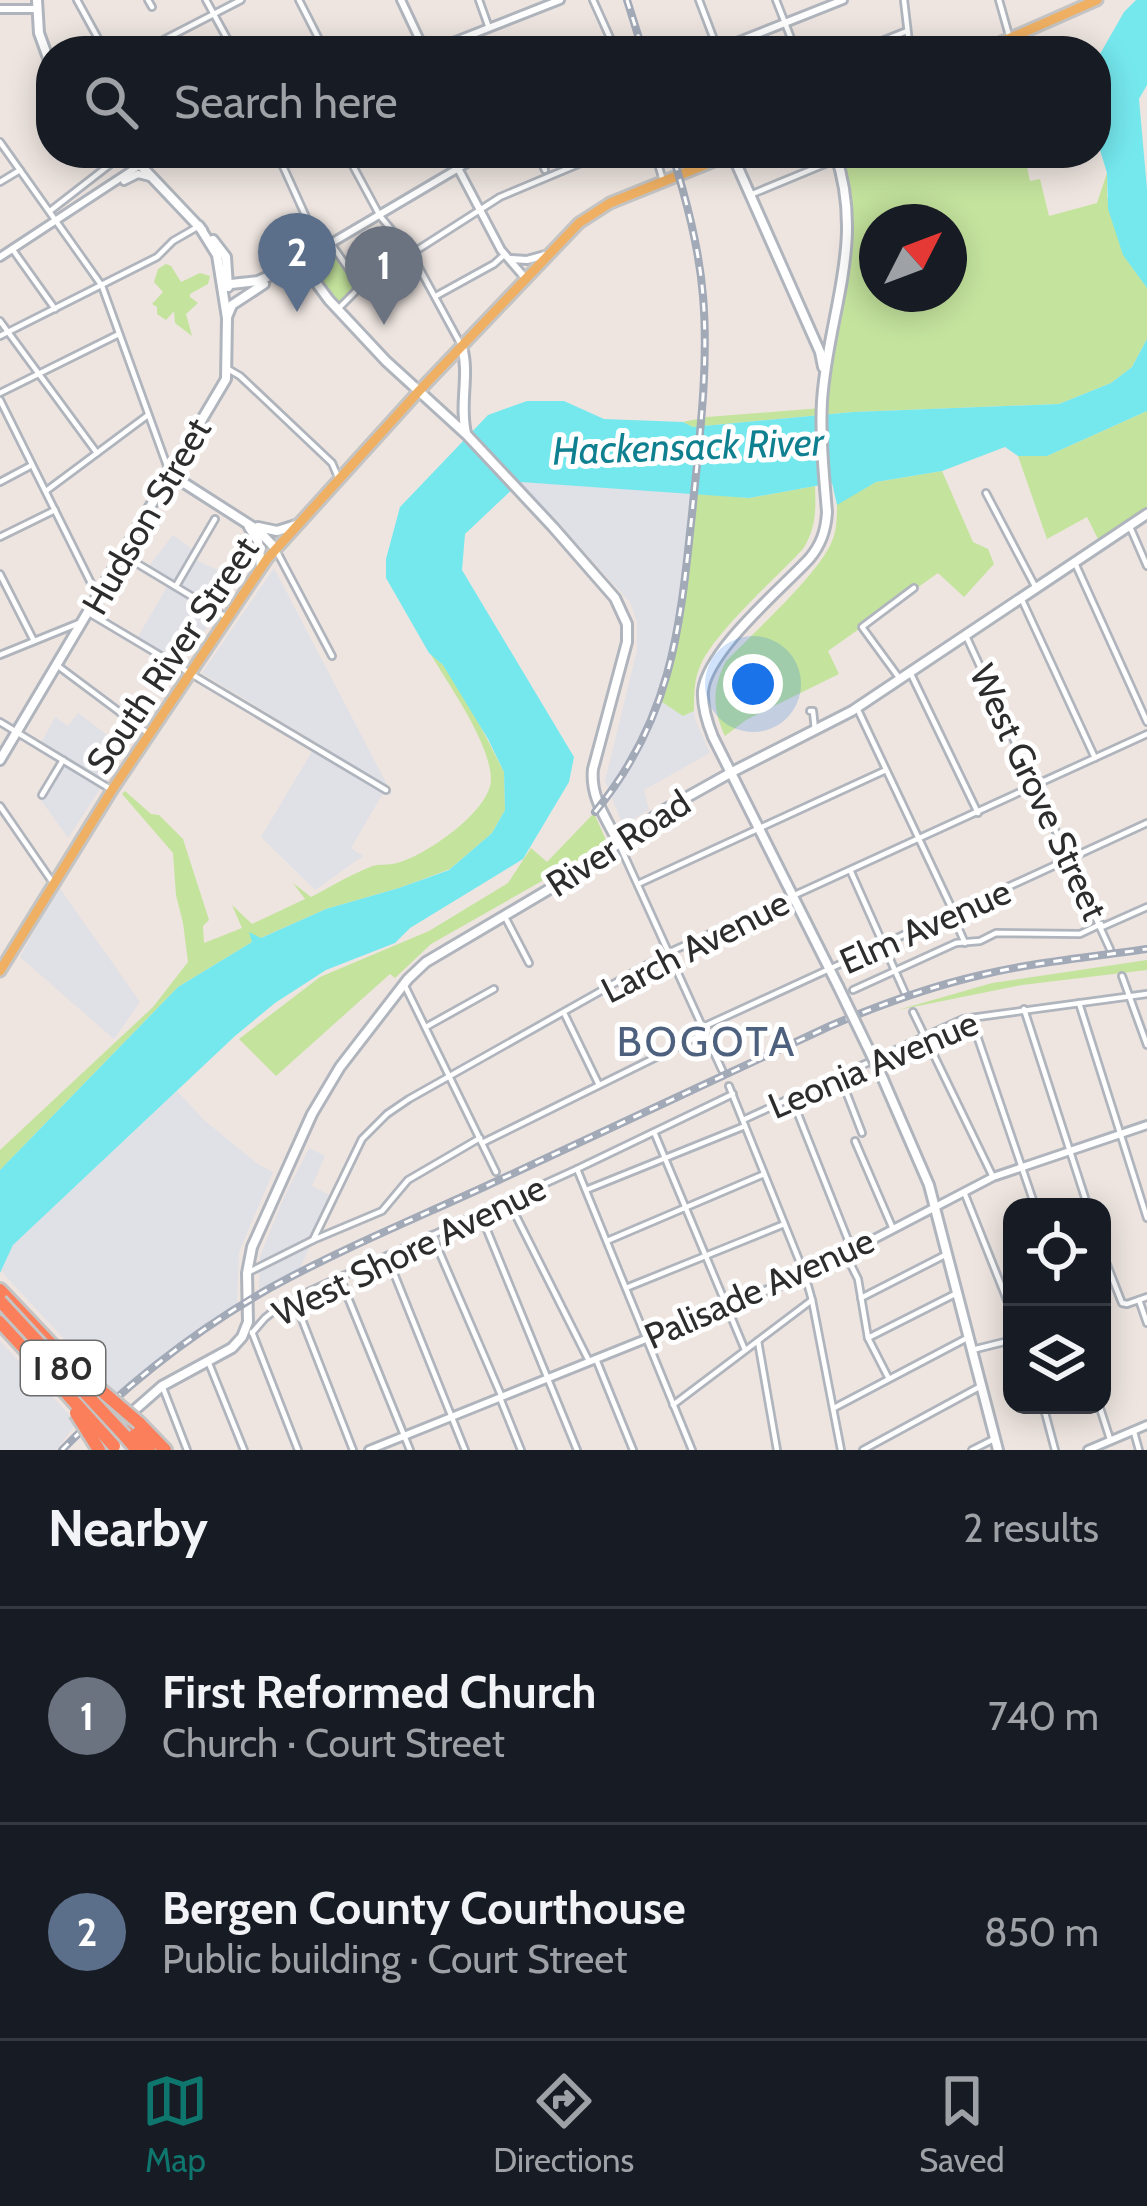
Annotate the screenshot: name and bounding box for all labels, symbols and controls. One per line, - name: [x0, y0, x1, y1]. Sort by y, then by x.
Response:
- search box: [36, 36, 1111, 168]
- icon: search: [78, 69, 144, 135]
- text: Search here: [174, 75, 398, 129]
- north arrow: [859, 204, 967, 312]
- pin: 2: [258, 213, 336, 312]
- pin: 1: [345, 226, 423, 325]
- street label: Hudson Street: [72, 410, 220, 622]
- water label: Hackensack River: [552, 417, 826, 475]
- street label: South River Street: [76, 528, 268, 782]
- your location: [723, 654, 783, 714]
- street label: West Grove Street: [961, 657, 1117, 927]
- street label: River Road: [538, 780, 698, 906]
- street label: Elm Avenue: [833, 869, 1017, 983]
- street label: Larch Avenue: [594, 880, 796, 1012]
- street label: Leonia Avenue: [762, 1000, 984, 1128]
- district label: BOGOTA: [617, 1015, 797, 1067]
- street label: West Shore Avenue: [265, 1165, 553, 1335]
- map controls: [1003, 1198, 1111, 1414]
- button: locate: [1003, 1198, 1111, 1306]
- street label: Palisade Avenue: [638, 1218, 880, 1358]
- button: layers: [1003, 1306, 1111, 1414]
- road number: I 80: [21, 1341, 105, 1395]
- text: Nearby: [48, 1497, 208, 1559]
- text: 2 results: [963, 1504, 1099, 1552]
- text: First Reformed Church: [162, 1665, 596, 1719]
- text: 1: [80, 1692, 94, 1740]
- text: 740 m: [988, 1692, 1099, 1740]
- text: Church · Court Street: [162, 1719, 505, 1767]
- text: Bergen County Courthouse: [162, 1881, 686, 1935]
- text: 2: [77, 1908, 97, 1956]
- text: 850 m: [984, 1908, 1099, 1956]
- text: Public building · Court Street: [162, 1935, 627, 1983]
- tab: Map: [142, 2068, 208, 2180]
- tab: Directions: [493, 2068, 634, 2180]
- tab: Saved: [919, 2068, 1005, 2180]

